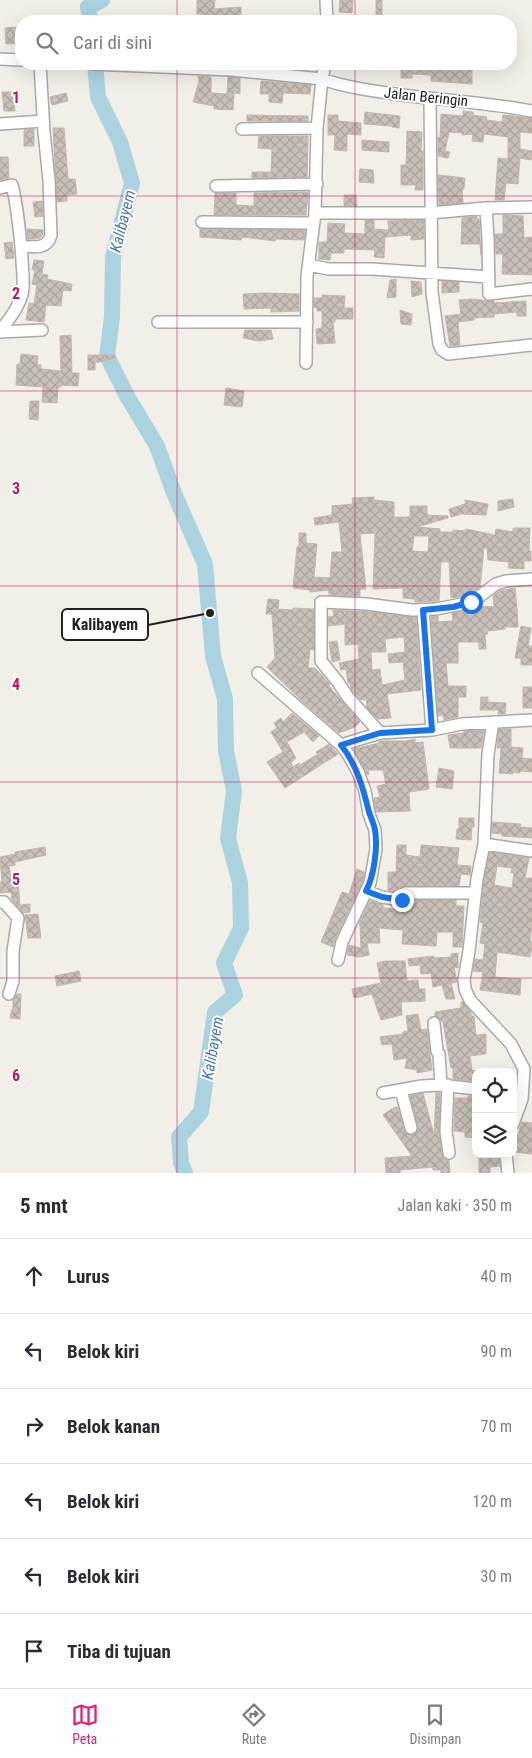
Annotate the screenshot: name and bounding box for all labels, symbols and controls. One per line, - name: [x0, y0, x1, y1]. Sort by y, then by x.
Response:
- search box: [15, 15, 517, 70]
- icon: search: [33, 29, 61, 57]
- text: Cari di sini: [73, 31, 152, 54]
- street label: Jalan Beringin: [383, 84, 469, 110]
- text: 1: [12, 88, 20, 107]
- water label: Kalibayem: [106, 188, 139, 254]
- text: 2: [12, 284, 20, 303]
- text: 3: [12, 479, 20, 498]
- route start: [460, 591, 483, 614]
- callout: Kalibayem: [62, 609, 148, 640]
- text: Kalibayem: [72, 615, 138, 634]
- text: 4: [12, 675, 20, 694]
- text: 5: [12, 870, 20, 889]
- route end: [391, 889, 414, 912]
- water label: Kalibayem: [198, 1015, 227, 1081]
- text: 6: [12, 1066, 20, 1085]
- map controls: [472, 1068, 517, 1158]
- button: locate: [472, 1068, 517, 1113]
- button: layers: [472, 1113, 517, 1158]
- text: 5 mnt: [20, 1194, 68, 1218]
- text: Jalan kaki · 350 m: [397, 1196, 512, 1215]
- icon: ahead: [20, 1262, 48, 1290]
- text: Lurus: [67, 1265, 110, 1288]
- text: 40 m: [480, 1267, 512, 1286]
- icon: left: [20, 1337, 48, 1365]
- text: Belok kiri: [67, 1340, 139, 1363]
- text: 90 m: [480, 1342, 512, 1361]
- icon: right: [20, 1412, 48, 1440]
- text: Belok kanan: [67, 1415, 160, 1438]
- text: 70 m: [480, 1417, 512, 1436]
- icon: left: [20, 1487, 48, 1515]
- text: Belok kiri: [67, 1490, 139, 1513]
- text: 120 m: [473, 1492, 512, 1511]
- icon: left: [20, 1562, 48, 1590]
- text: Belok kiri: [67, 1565, 139, 1588]
- text: 30 m: [480, 1567, 512, 1586]
- icon: arrive: [20, 1637, 48, 1665]
- text: Tiba di tujuan: [67, 1640, 171, 1663]
- tab: Peta: [71, 1701, 99, 1747]
- tab: Rute: [240, 1701, 268, 1747]
- tab: Disimpan: [410, 1701, 461, 1747]

